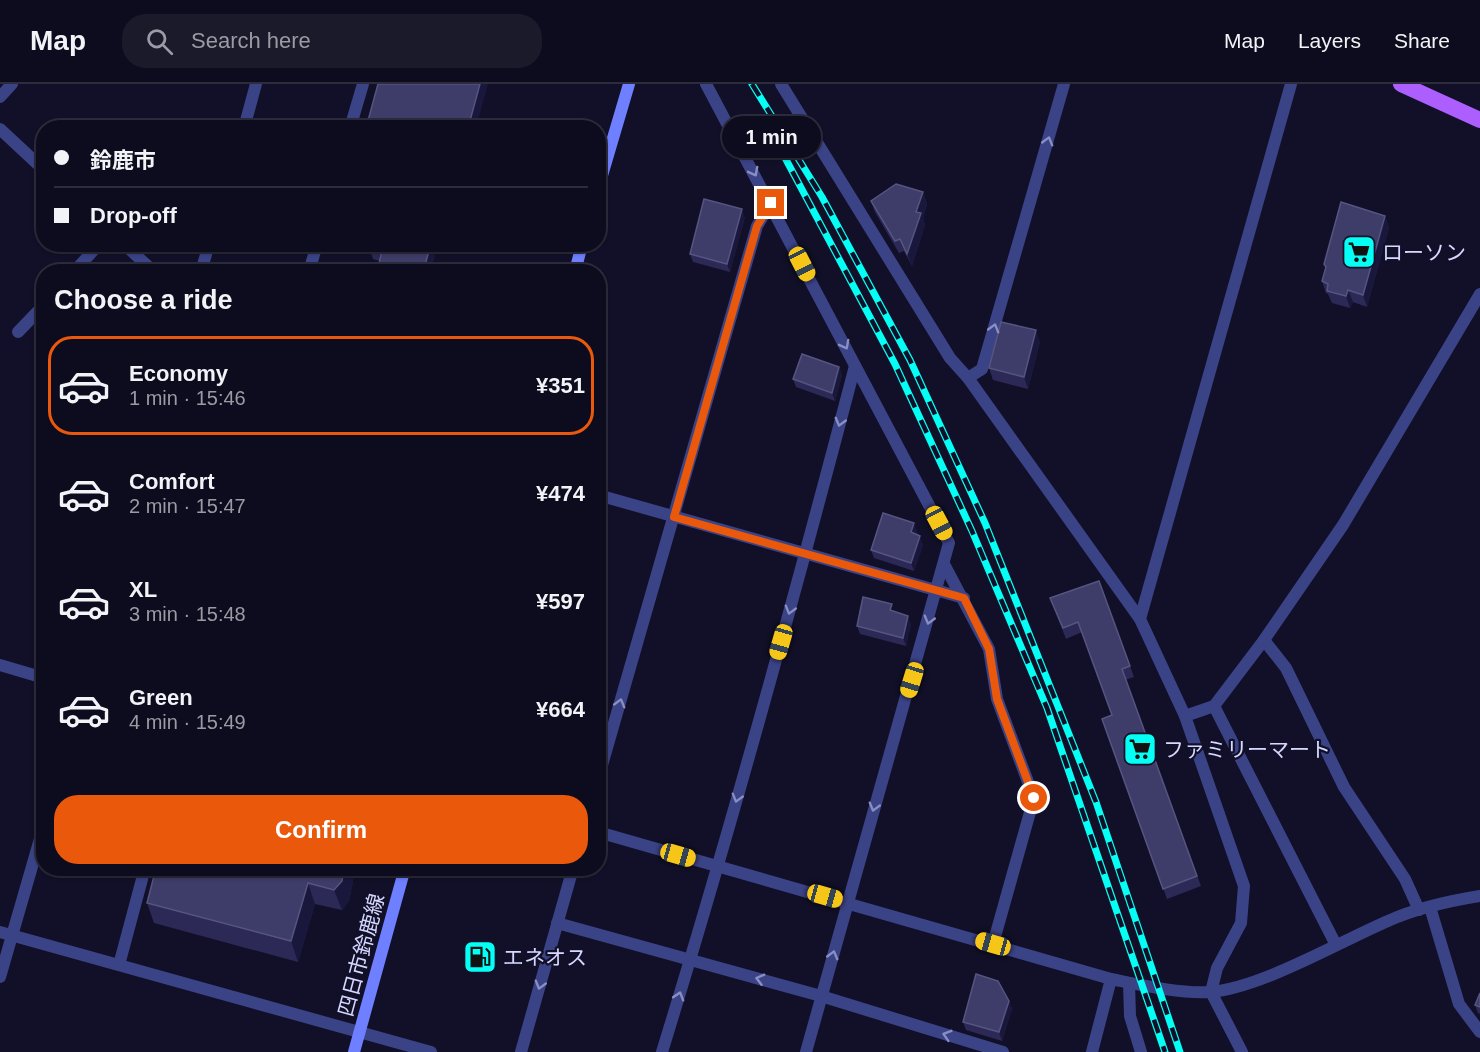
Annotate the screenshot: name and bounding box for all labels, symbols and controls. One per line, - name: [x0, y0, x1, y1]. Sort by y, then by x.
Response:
- search box: [122, 14, 542, 68]
- text: Map: [30, 25, 86, 56]
- icon: search: [143, 25, 176, 58]
- text: Search here: [191, 28, 311, 53]
- text: Map: [1224, 29, 1265, 52]
- text: Layers: [1298, 29, 1361, 52]
- text: Share: [1394, 29, 1450, 52]
- callout: 1 min: [722, 116, 820, 158]
- text: 1 min: [745, 126, 798, 148]
- one-way arrow: [1041, 136, 1053, 147]
- text: 鈴鹿市: [90, 148, 156, 173]
- one-way arrow: [747, 166, 758, 177]
- route end: [757, 189, 784, 216]
- text: Drop-off: [90, 203, 177, 228]
- supermarket icon: ローソン: [1341, 234, 1377, 270]
- place label: ローソン: [1382, 241, 1466, 264]
- car: [786, 244, 818, 284]
- text: Choose a ride: [54, 285, 233, 315]
- one-way arrow: [987, 324, 999, 334]
- one-way arrow: [837, 339, 849, 350]
- icon: car: [57, 359, 111, 413]
- text: Economy: [129, 361, 228, 386]
- text: ¥351: [536, 373, 585, 398]
- text: 1 min · 15:46: [129, 387, 246, 409]
- one-way arrow: [835, 417, 848, 427]
- icon: car: [57, 467, 111, 521]
- text: Comfort: [129, 469, 215, 494]
- text: ¥474: [536, 481, 585, 506]
- text: 2 min · 15:47: [129, 495, 246, 517]
- car: [923, 503, 955, 543]
- icon: car: [57, 575, 111, 629]
- text: XL: [129, 577, 157, 602]
- text: ¥597: [536, 589, 585, 614]
- text: 3 min · 15:48: [129, 603, 246, 625]
- one-way arrow: [785, 605, 797, 615]
- one-way arrow: [924, 614, 936, 625]
- car: [767, 622, 795, 662]
- car: [898, 660, 926, 700]
- icon: car: [57, 683, 111, 737]
- text: Green: [129, 685, 193, 710]
- text: ¥664: [536, 697, 585, 722]
- one-way arrow: [613, 698, 626, 708]
- text: 4 min · 15:49: [129, 711, 246, 733]
- supermarket icon: ファミリーマート: [1122, 731, 1158, 767]
- place label: ファミリーマート: [1163, 738, 1331, 761]
- route start: [1020, 784, 1047, 811]
- one-way arrow: [732, 792, 744, 803]
- button: Confirm: [54, 795, 588, 864]
- one-way arrow: [869, 802, 882, 812]
- car: [658, 841, 698, 869]
- car: [805, 882, 845, 910]
- street label: 四日市鈴鹿線: [334, 891, 388, 1019]
- car: [973, 930, 1013, 958]
- fuel station icon: エネオス: [462, 939, 498, 975]
- place label: エネオス: [503, 946, 587, 969]
- one-way arrow: [825, 950, 838, 960]
- one-way arrow: [755, 974, 766, 986]
- one-way arrow: [535, 980, 547, 990]
- one-way arrow: [672, 991, 685, 1002]
- one-way arrow: [942, 1030, 953, 1042]

